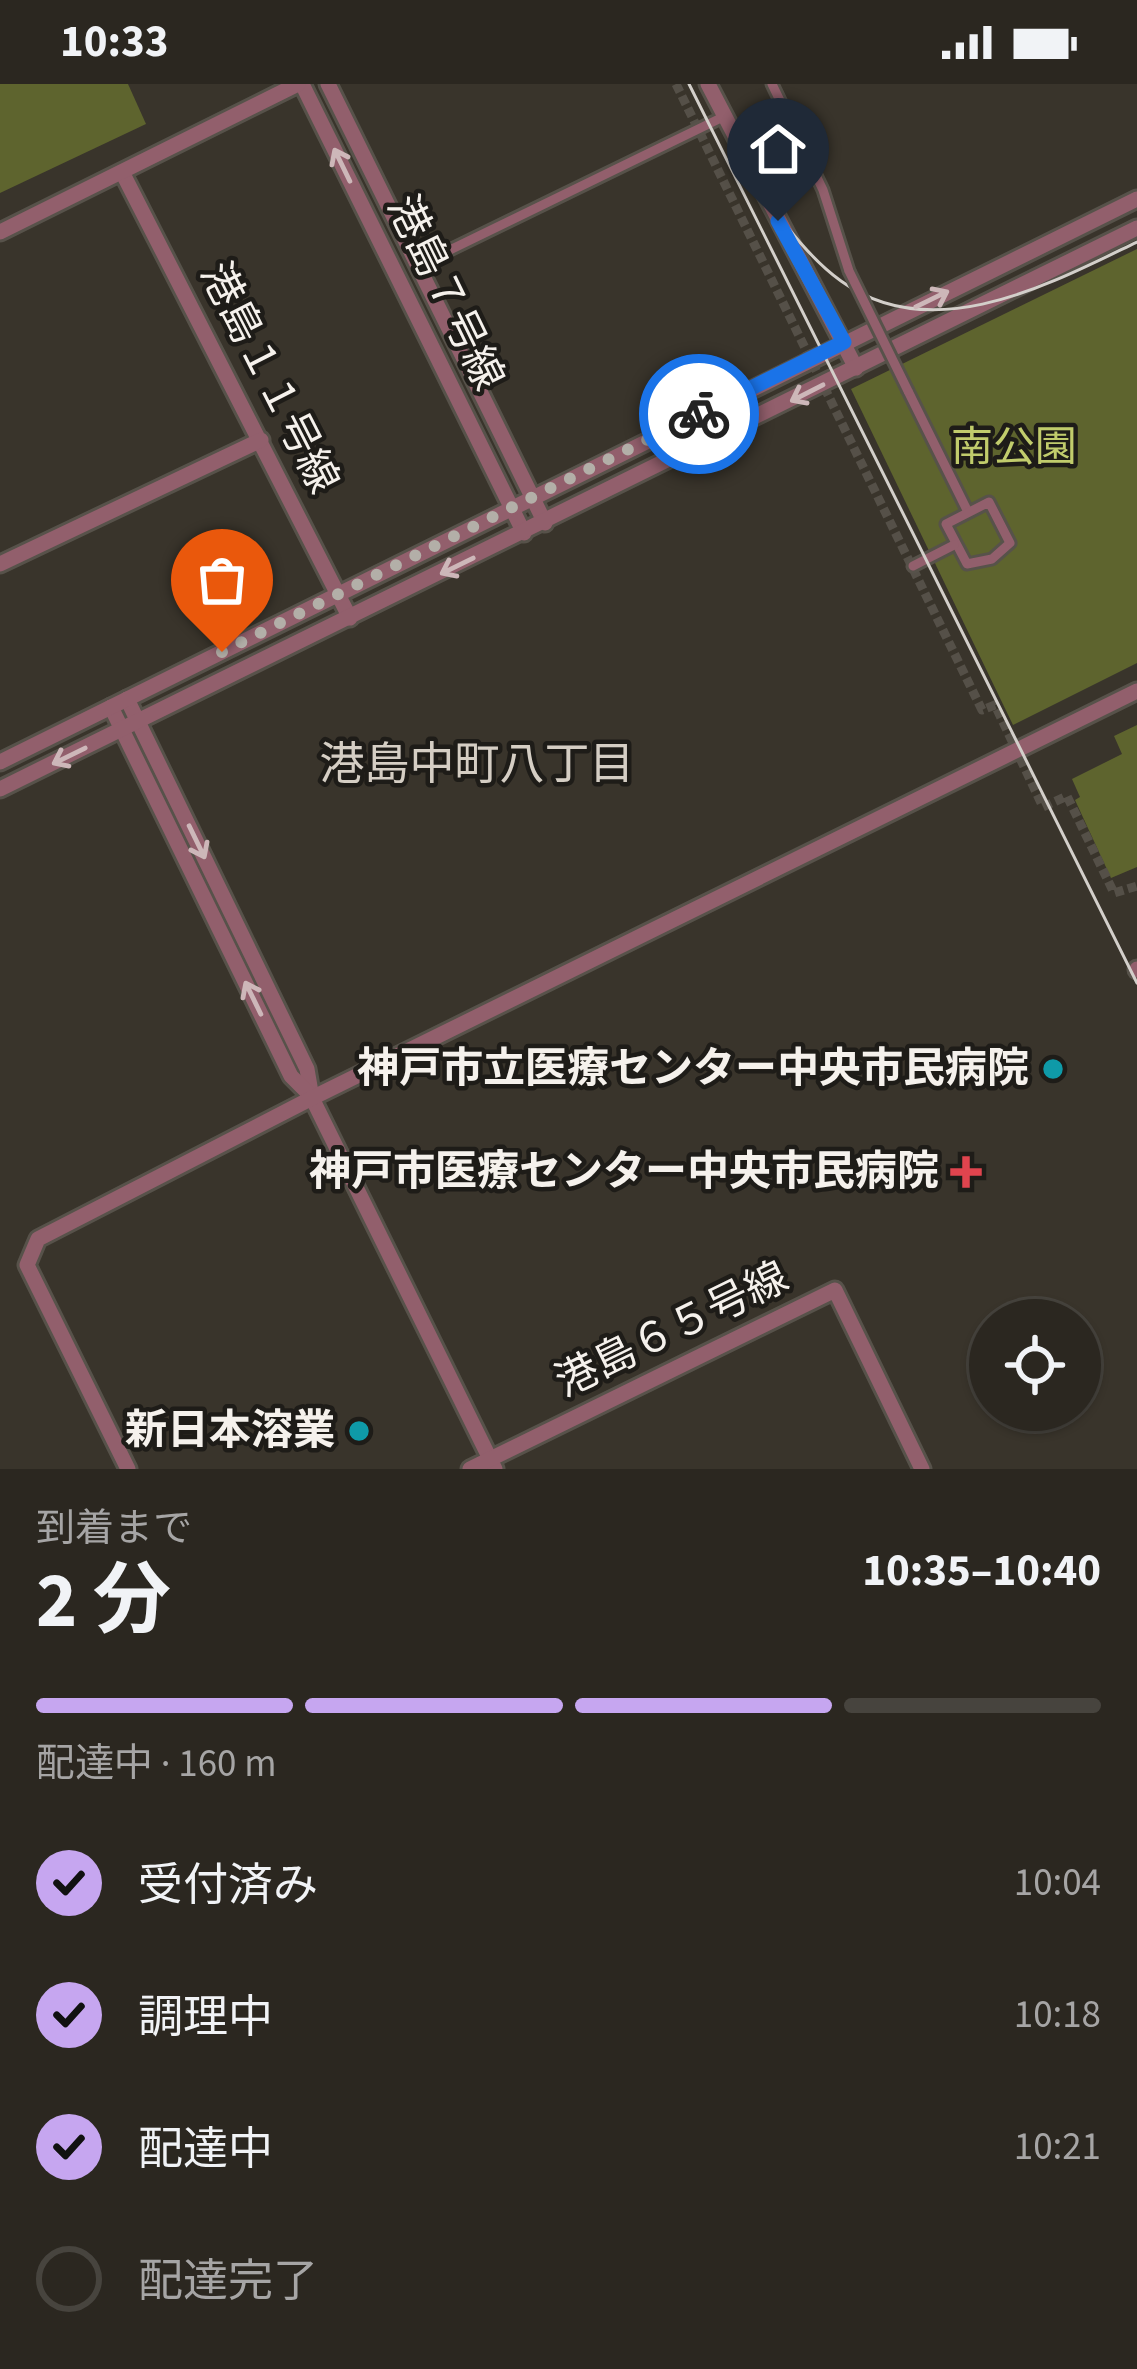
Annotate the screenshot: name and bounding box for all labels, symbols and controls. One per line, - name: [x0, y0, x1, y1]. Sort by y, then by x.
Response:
- text: 10:33: [60, 10, 169, 74]
- pin: [727, 98, 829, 221]
- icon: home: [745, 116, 811, 182]
- one-way arrow: [329, 148, 352, 183]
- street label: 港島７号線: [372, 185, 518, 401]
- street label: 港島１１号線: [185, 252, 353, 504]
- one-way arrow: [913, 287, 949, 309]
- courier: [639, 354, 759, 474]
- icon: bike: [666, 381, 732, 447]
- one-way arrow: [790, 382, 825, 405]
- park label: 南公園: [951, 418, 1077, 478]
- pin: [171, 529, 273, 652]
- icon: bag: [189, 547, 255, 613]
- one-way arrow: [440, 556, 476, 578]
- district label: 港島中町八丁目: [319, 733, 635, 797]
- one-way arrow: [52, 746, 88, 768]
- one-way arrow: [186, 824, 209, 859]
- one-way arrow: [241, 981, 263, 1017]
- place label: 神戸市立医療センター中央市民病院: [357, 1039, 1029, 1099]
- marker: 神戸市立医療センター中央市民病院: [1040, 1056, 1066, 1082]
- place label: 神戸市医療センター中央市民病院: [309, 1142, 939, 1202]
- marker: 神戸市医療センター中央市民病院: [950, 1156, 982, 1188]
- street label: 港島６５号線: [546, 1248, 798, 1412]
- map controls: [969, 1299, 1101, 1431]
- button: locate: [969, 1299, 1101, 1431]
- place label: 新日本溶業: [125, 1401, 335, 1461]
- marker: 新日本溶業: [346, 1418, 372, 1444]
- text: 到着まで: [36, 1501, 192, 1557]
- text: 10:35–10:40: [862, 1539, 1101, 1603]
- text: 2 分: [36, 1546, 171, 1657]
- text: 配達中 · 160 m: [36, 1736, 277, 1792]
- icon: check: [36, 1850, 102, 1916]
- text: 受付済み: [138, 1854, 318, 1918]
- text: 10:04: [1014, 1855, 1101, 1911]
- icon: check: [36, 1982, 102, 2048]
- text: 調理中: [138, 1986, 273, 2050]
- text: 10:18: [1014, 1987, 1101, 2043]
- icon: check: [36, 2114, 102, 2180]
- text: 配達中: [138, 2118, 273, 2182]
- text: 10:21: [1014, 2119, 1101, 2175]
- text: 配達完了: [138, 2250, 318, 2314]

